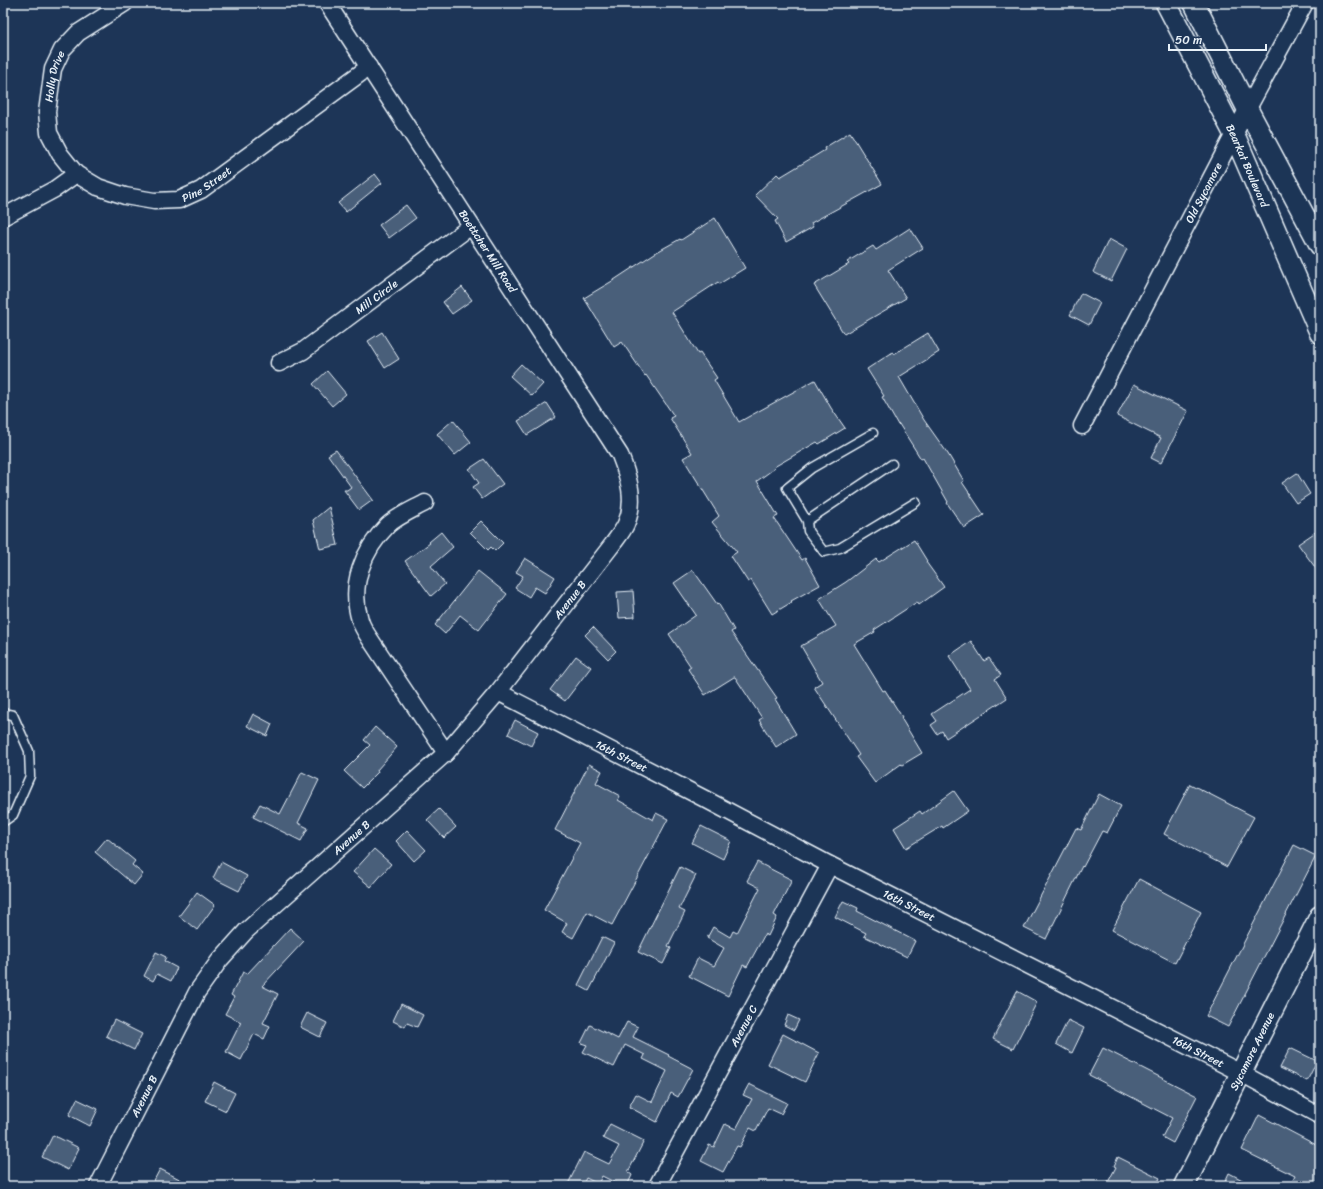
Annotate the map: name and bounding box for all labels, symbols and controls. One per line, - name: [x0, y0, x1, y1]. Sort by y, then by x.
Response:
- scale bar: [1169, 26, 1266, 52]
- text: 50 m: [1175, 29, 1202, 51]
- street label: Holly Drive: [39, 47, 71, 103]
- street label: Bearkat Boulevard: [1220, 121, 1274, 212]
- street label: Old Sycamore: [1180, 158, 1228, 227]
- street label: Pine Street: [179, 162, 236, 208]
- street label: Boettcher Mill Road: [453, 206, 522, 298]
- street label: Mill Circle: [351, 274, 403, 319]
- street label: Avenue B: [548, 576, 591, 624]
- street label: 16th Street: [592, 735, 651, 778]
- street label: Avenue B: [328, 816, 375, 860]
- street label: 16th Street: [879, 884, 938, 927]
- street label: Avenue C: [724, 1002, 763, 1051]
- street label: Sycamore Avenue: [1225, 1008, 1280, 1094]
- street label: 16th Street: [1168, 1031, 1228, 1073]
- street label: Avenue B: [125, 1072, 163, 1122]

